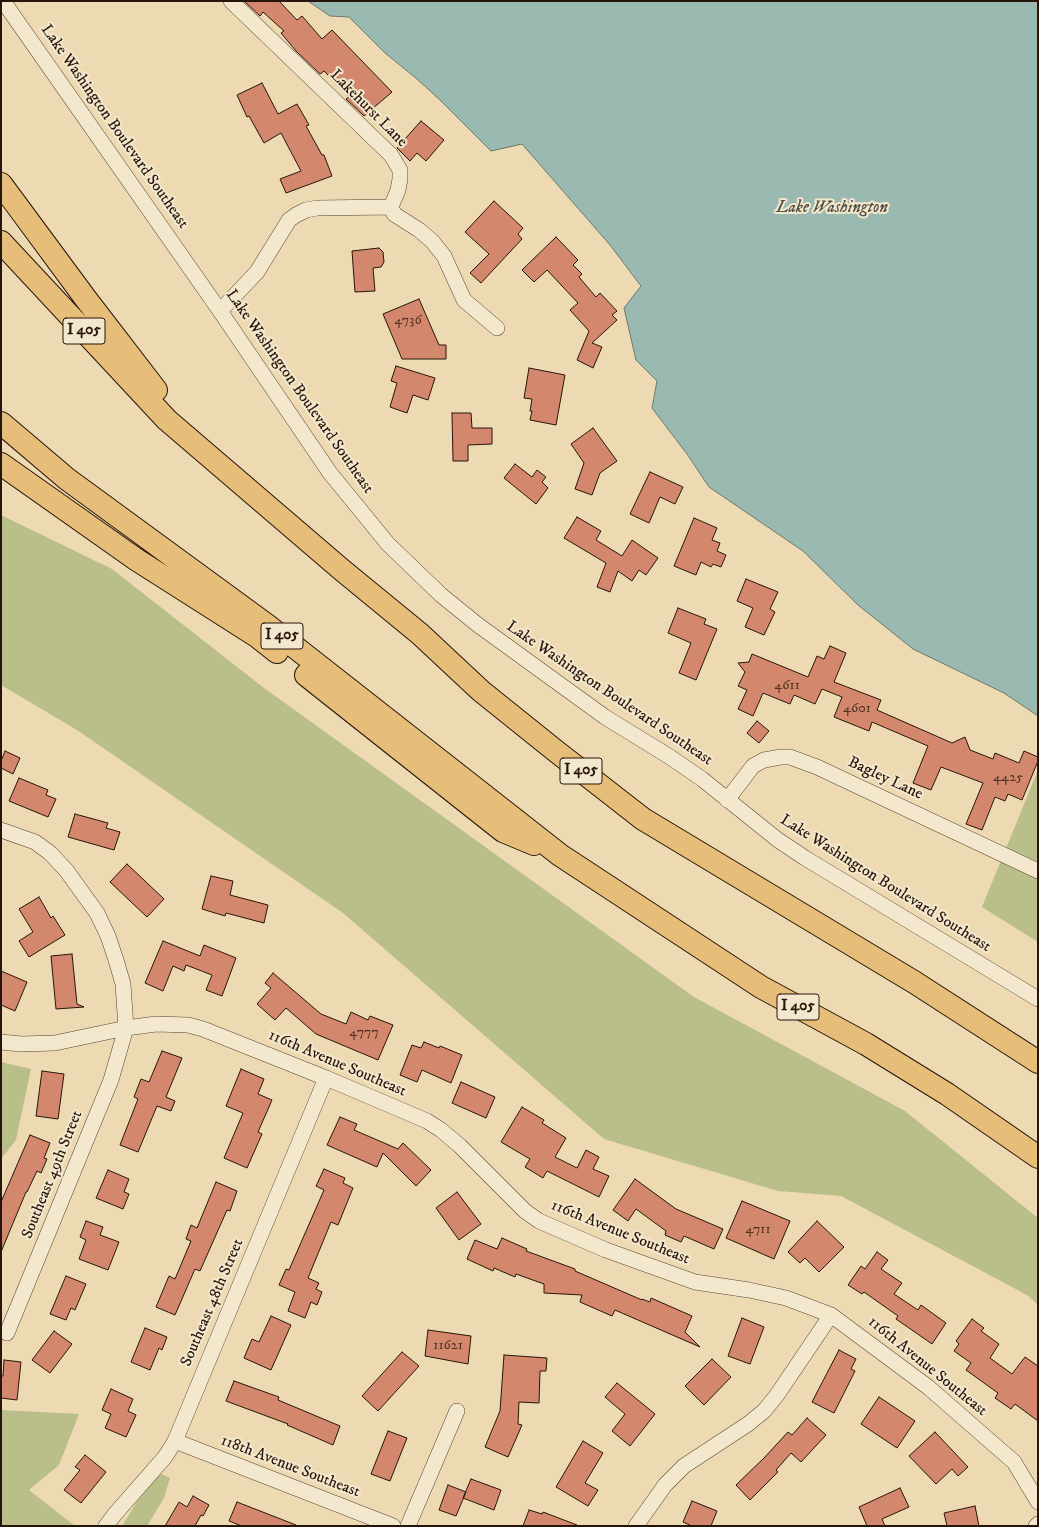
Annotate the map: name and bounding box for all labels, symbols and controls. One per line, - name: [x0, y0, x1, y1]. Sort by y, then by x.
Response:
- street label: Lake Washington Boulevard Southeast: [36, 21, 192, 233]
- street label: Lakehurst Lane: [325, 66, 411, 152]
- water label: Lake Washington: [776, 198, 888, 218]
- street label: Lake Washington Boulevard Southeast: [221, 286, 377, 498]
- house number: 4736: [394, 313, 422, 329]
- road number: I 405: [63, 318, 105, 344]
- street label: Lake Washington Boulevard Southeast: [502, 618, 716, 770]
- road number: I 405: [261, 623, 303, 649]
- house number: 4611: [774, 678, 800, 694]
- house number: 4601: [843, 701, 871, 717]
- street label: Bagley Lane: [845, 753, 925, 805]
- road number: I 405: [560, 758, 602, 784]
- house number: 4425: [993, 770, 1023, 786]
- street label: Lake Washington Boulevard Southeast: [776, 811, 994, 957]
- road number: I 405: [777, 994, 819, 1020]
- house number: 4777: [349, 1025, 379, 1041]
- street label: 116th Avenue Southeast: [265, 1026, 409, 1102]
- street label: Southeast 49th Street: [19, 1108, 87, 1242]
- street label: 116th Avenue Southeast: [548, 1196, 692, 1270]
- house number: 4711: [745, 1222, 771, 1238]
- street label: Southeast 48th Street: [177, 1236, 249, 1370]
- street label: 116th Avenue Southeast: [864, 1313, 990, 1421]
- house number: 11621: [433, 1338, 463, 1354]
- street label: 118th Avenue Southeast: [218, 1432, 362, 1502]

